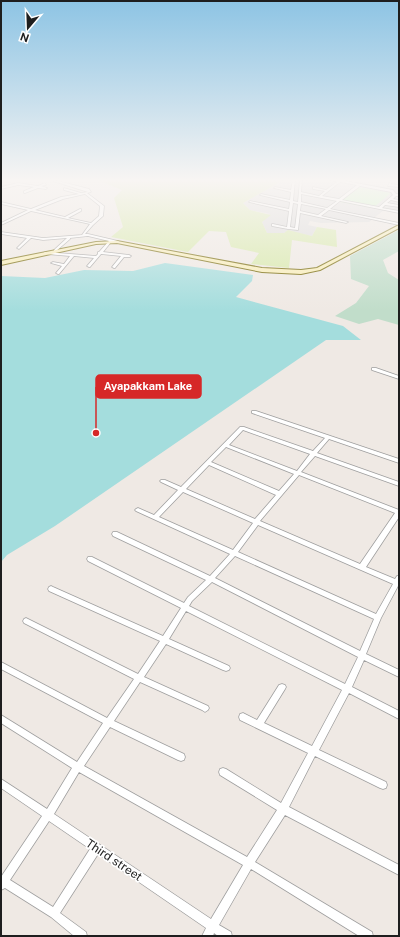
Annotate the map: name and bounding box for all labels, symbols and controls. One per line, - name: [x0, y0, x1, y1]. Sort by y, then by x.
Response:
- north arrow: [8, 8, 48, 48]
- text: N: [19, 30, 31, 45]
- callout: Ayapakkam Lake: [96, 375, 201, 398]
- text: Ayapakkam Lake: [104, 380, 192, 392]
- street label: Third street: [83, 836, 145, 884]

